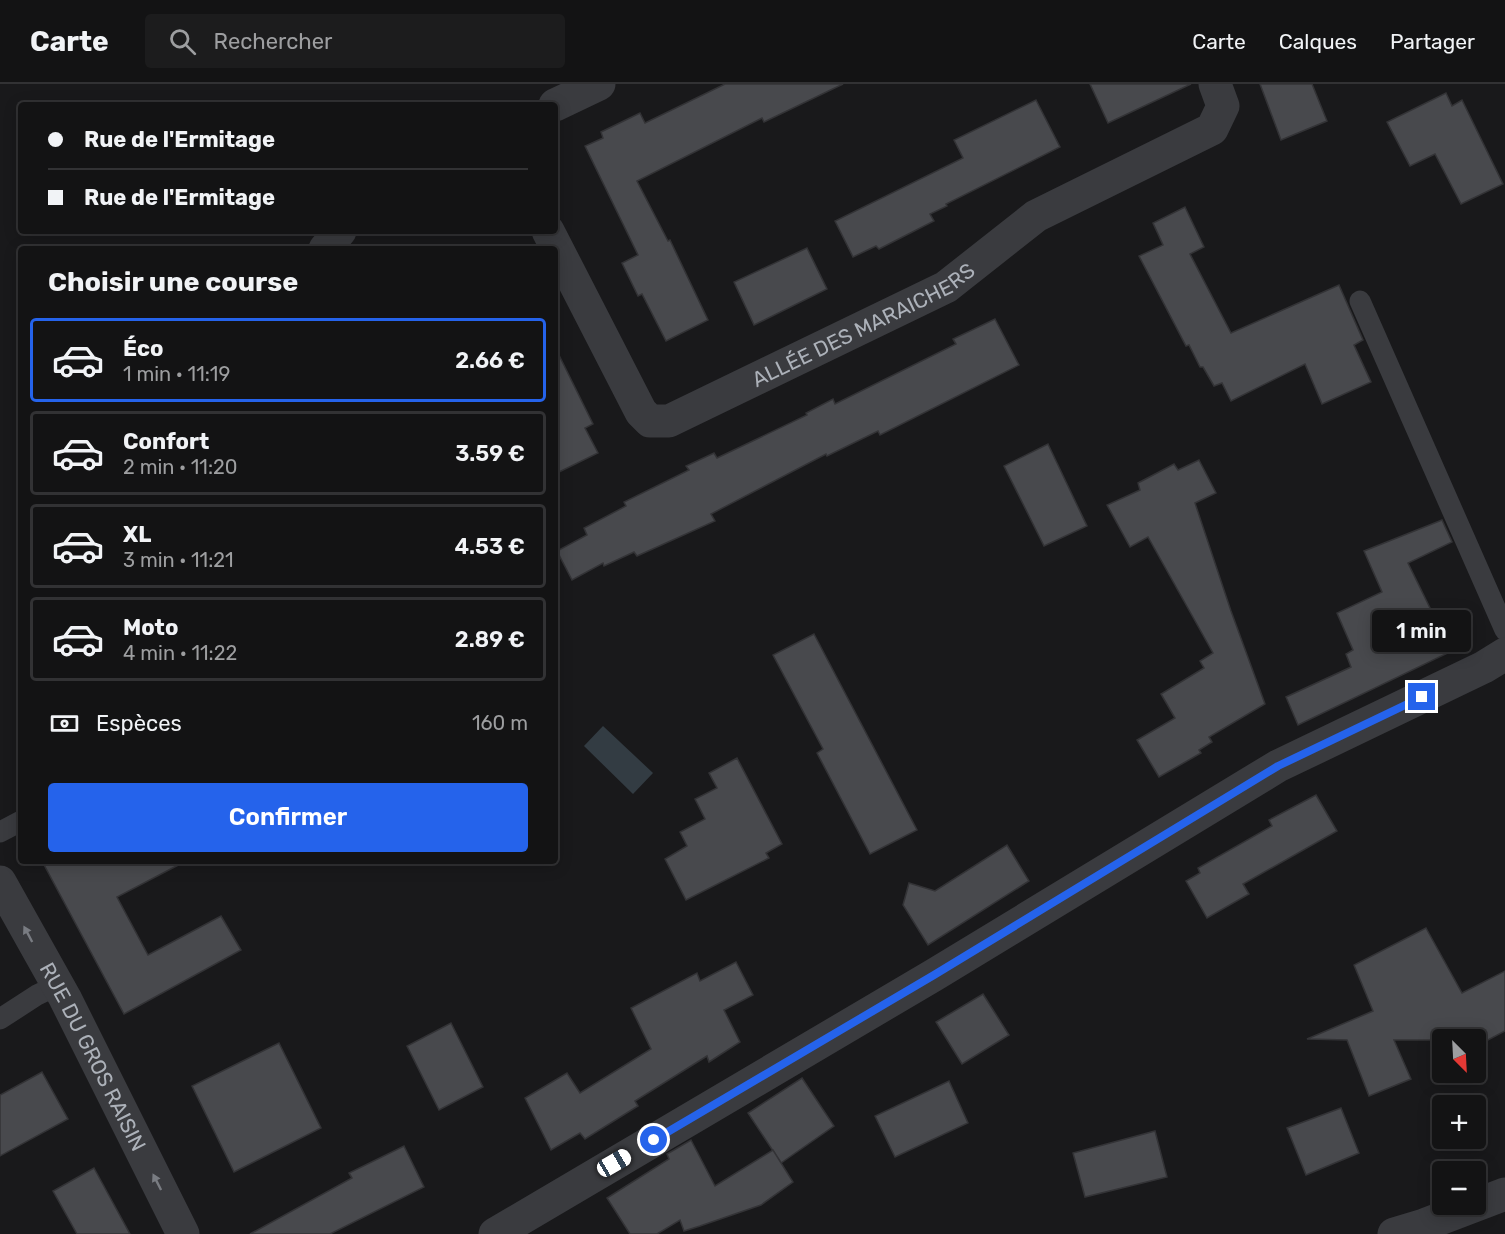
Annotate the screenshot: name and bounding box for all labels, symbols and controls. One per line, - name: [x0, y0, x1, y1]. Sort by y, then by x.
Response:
- search box: [145, 14, 565, 68]
- text: Carte: [30, 25, 109, 58]
- icon: search: [166, 25, 199, 58]
- text: Rechercher: [214, 28, 332, 55]
- text: Carte: [1192, 29, 1246, 54]
- text: Calques: [1279, 29, 1357, 54]
- text: Partager: [1390, 29, 1475, 54]
- text: Rue de l'Ermitage: [84, 126, 275, 153]
- text: Rue de l'Ermitage: [84, 184, 275, 211]
- street label: ALLÉE DES MARAICHERS: [748, 257, 979, 392]
- text: Choisir une course: [48, 266, 298, 298]
- icon: car: [51, 333, 105, 387]
- text: Éco: [123, 335, 163, 362]
- text: 2.66 €: [455, 347, 525, 374]
- text: 1 min · 11:19: [123, 362, 230, 386]
- icon: car: [51, 426, 105, 480]
- text: Confort: [123, 428, 209, 455]
- text: 3.59 €: [455, 440, 525, 467]
- text: 2 min · 11:20: [123, 455, 237, 479]
- icon: car: [51, 519, 105, 573]
- text: XL: [123, 521, 151, 548]
- text: 4.53 €: [454, 533, 525, 560]
- text: 3 min · 11:21: [123, 548, 234, 572]
- callout: 1 min: [1372, 610, 1472, 652]
- icon: car: [51, 612, 105, 666]
- text: Moto: [123, 614, 178, 641]
- text: 1 min: [1396, 619, 1447, 643]
- text: 2.89 €: [455, 626, 525, 653]
- text: 4 min · 11:22: [123, 641, 237, 665]
- route end: [1408, 683, 1435, 710]
- icon: cash: [48, 707, 81, 740]
- text: Espèces: [96, 710, 182, 737]
- text: 160 m: [472, 711, 528, 735]
- button: Confirmer: [48, 783, 528, 852]
- one-way arrow: [23, 925, 33, 942]
- street label: RUE DU GROS RAISIN: [35, 958, 152, 1155]
- north arrow: [1432, 1029, 1486, 1083]
- map controls: [1432, 1029, 1486, 1215]
- button: +: [1432, 1095, 1486, 1149]
- route start: [640, 1126, 667, 1153]
- car: [594, 1146, 634, 1180]
- button: −: [1432, 1161, 1486, 1215]
- one-way arrow: [152, 1173, 162, 1190]

